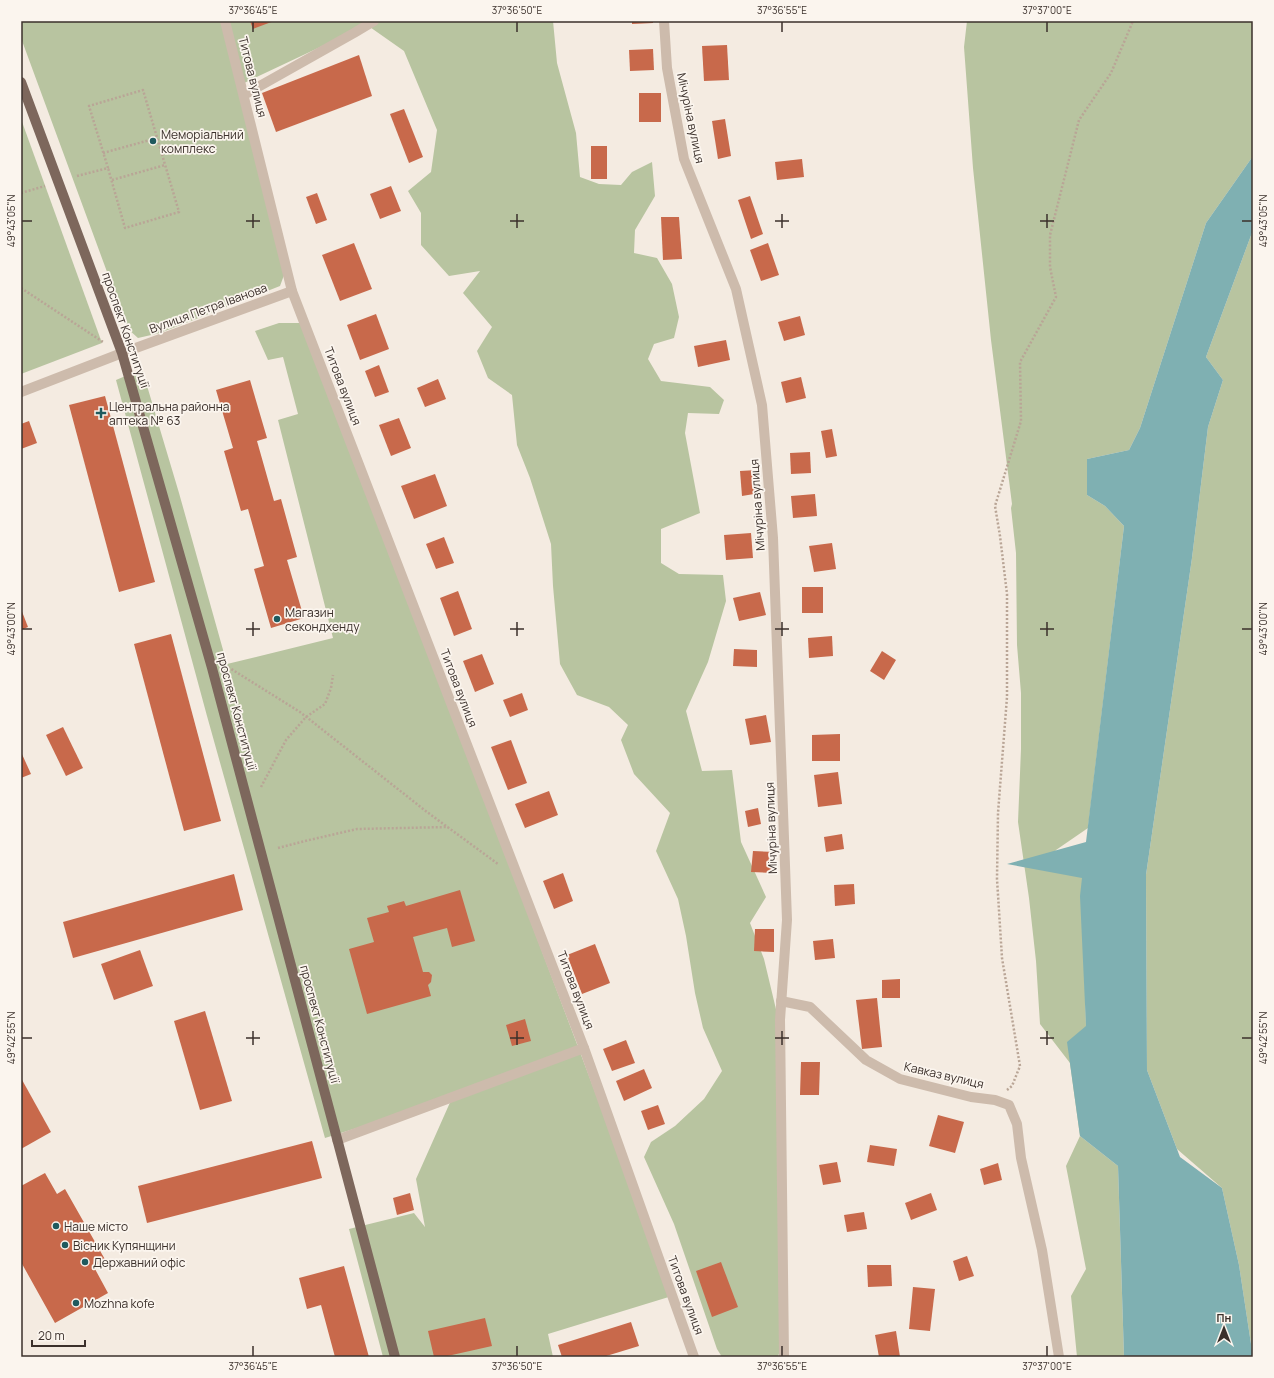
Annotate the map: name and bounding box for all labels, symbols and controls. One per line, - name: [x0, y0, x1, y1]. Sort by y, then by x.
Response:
- text: 37°36'45"E: [228, 3, 278, 17]
- text: 37°36'50"E: [492, 3, 543, 17]
- text: 37°36'55"E: [757, 3, 807, 17]
- text: 37°37'00"E: [1022, 3, 1072, 17]
- street label: Титова вулиця: [235, 35, 271, 119]
- street label: Мічуріна вулиця: [673, 71, 709, 165]
- place label: Меморіальний комплекс: [161, 126, 244, 157]
- marker: Меморіальний комплекс: [148, 136, 158, 146]
- text: 49°43'05"N: [4, 194, 18, 247]
- text: 49°43'05"N: [1256, 194, 1270, 247]
- street label: проспект Конституції: [98, 270, 154, 391]
- street label: Вулиця Петра Іванова: [147, 279, 269, 337]
- street label: Титова вулиця: [320, 344, 366, 428]
- place label: Центральна районна аптека № 63: [109, 398, 229, 429]
- marker: Центральна районна аптека № 63: [96, 408, 106, 418]
- street label: Мічуріна вулиця: [745, 458, 769, 552]
- text: 49°43'00"N: [4, 602, 18, 656]
- text: 49°43'00"N: [1256, 602, 1270, 656]
- place label: Магазин секондхенду: [285, 604, 360, 635]
- marker: Магазин секондхенду: [272, 614, 282, 624]
- street label: Титова вулиця: [436, 646, 482, 730]
- street label: проспект Конституції: [213, 650, 261, 773]
- street label: Мічуріна вулиця: [761, 782, 781, 874]
- street label: Титова вулиця: [553, 948, 599, 1032]
- street label: проспект Конституції: [296, 963, 344, 1086]
- text: 49°42'55"N: [4, 1012, 18, 1064]
- text: 49°42'55"N: [1256, 1012, 1270, 1064]
- street label: Кавказ вулиця: [902, 1058, 986, 1092]
- place label: Наше місто: [64, 1218, 128, 1235]
- marker: Наше місто: [51, 1221, 61, 1231]
- place label: Вісник Купянщини: [73, 1237, 176, 1254]
- marker: Вісник Купянщини: [60, 1240, 70, 1250]
- street label: Титова вулиця: [664, 1253, 708, 1337]
- place label: Державний офіс: [93, 1254, 186, 1271]
- marker: Державний офіс: [80, 1257, 90, 1267]
- place label: Mozhna kofe: [84, 1295, 155, 1312]
- marker: Mozhna kofe: [71, 1298, 81, 1308]
- north arrow: [1204, 1308, 1244, 1348]
- text: Пн: [1217, 1310, 1232, 1325]
- scale bar: [32, 1322, 85, 1348]
- text: 20 m: [38, 1327, 65, 1344]
- text: 37°36'45"E: [228, 1359, 278, 1373]
- text: 37°36'50"E: [492, 1359, 543, 1373]
- text: 37°36'55"E: [757, 1359, 807, 1373]
- text: 37°37'00"E: [1022, 1359, 1072, 1373]

